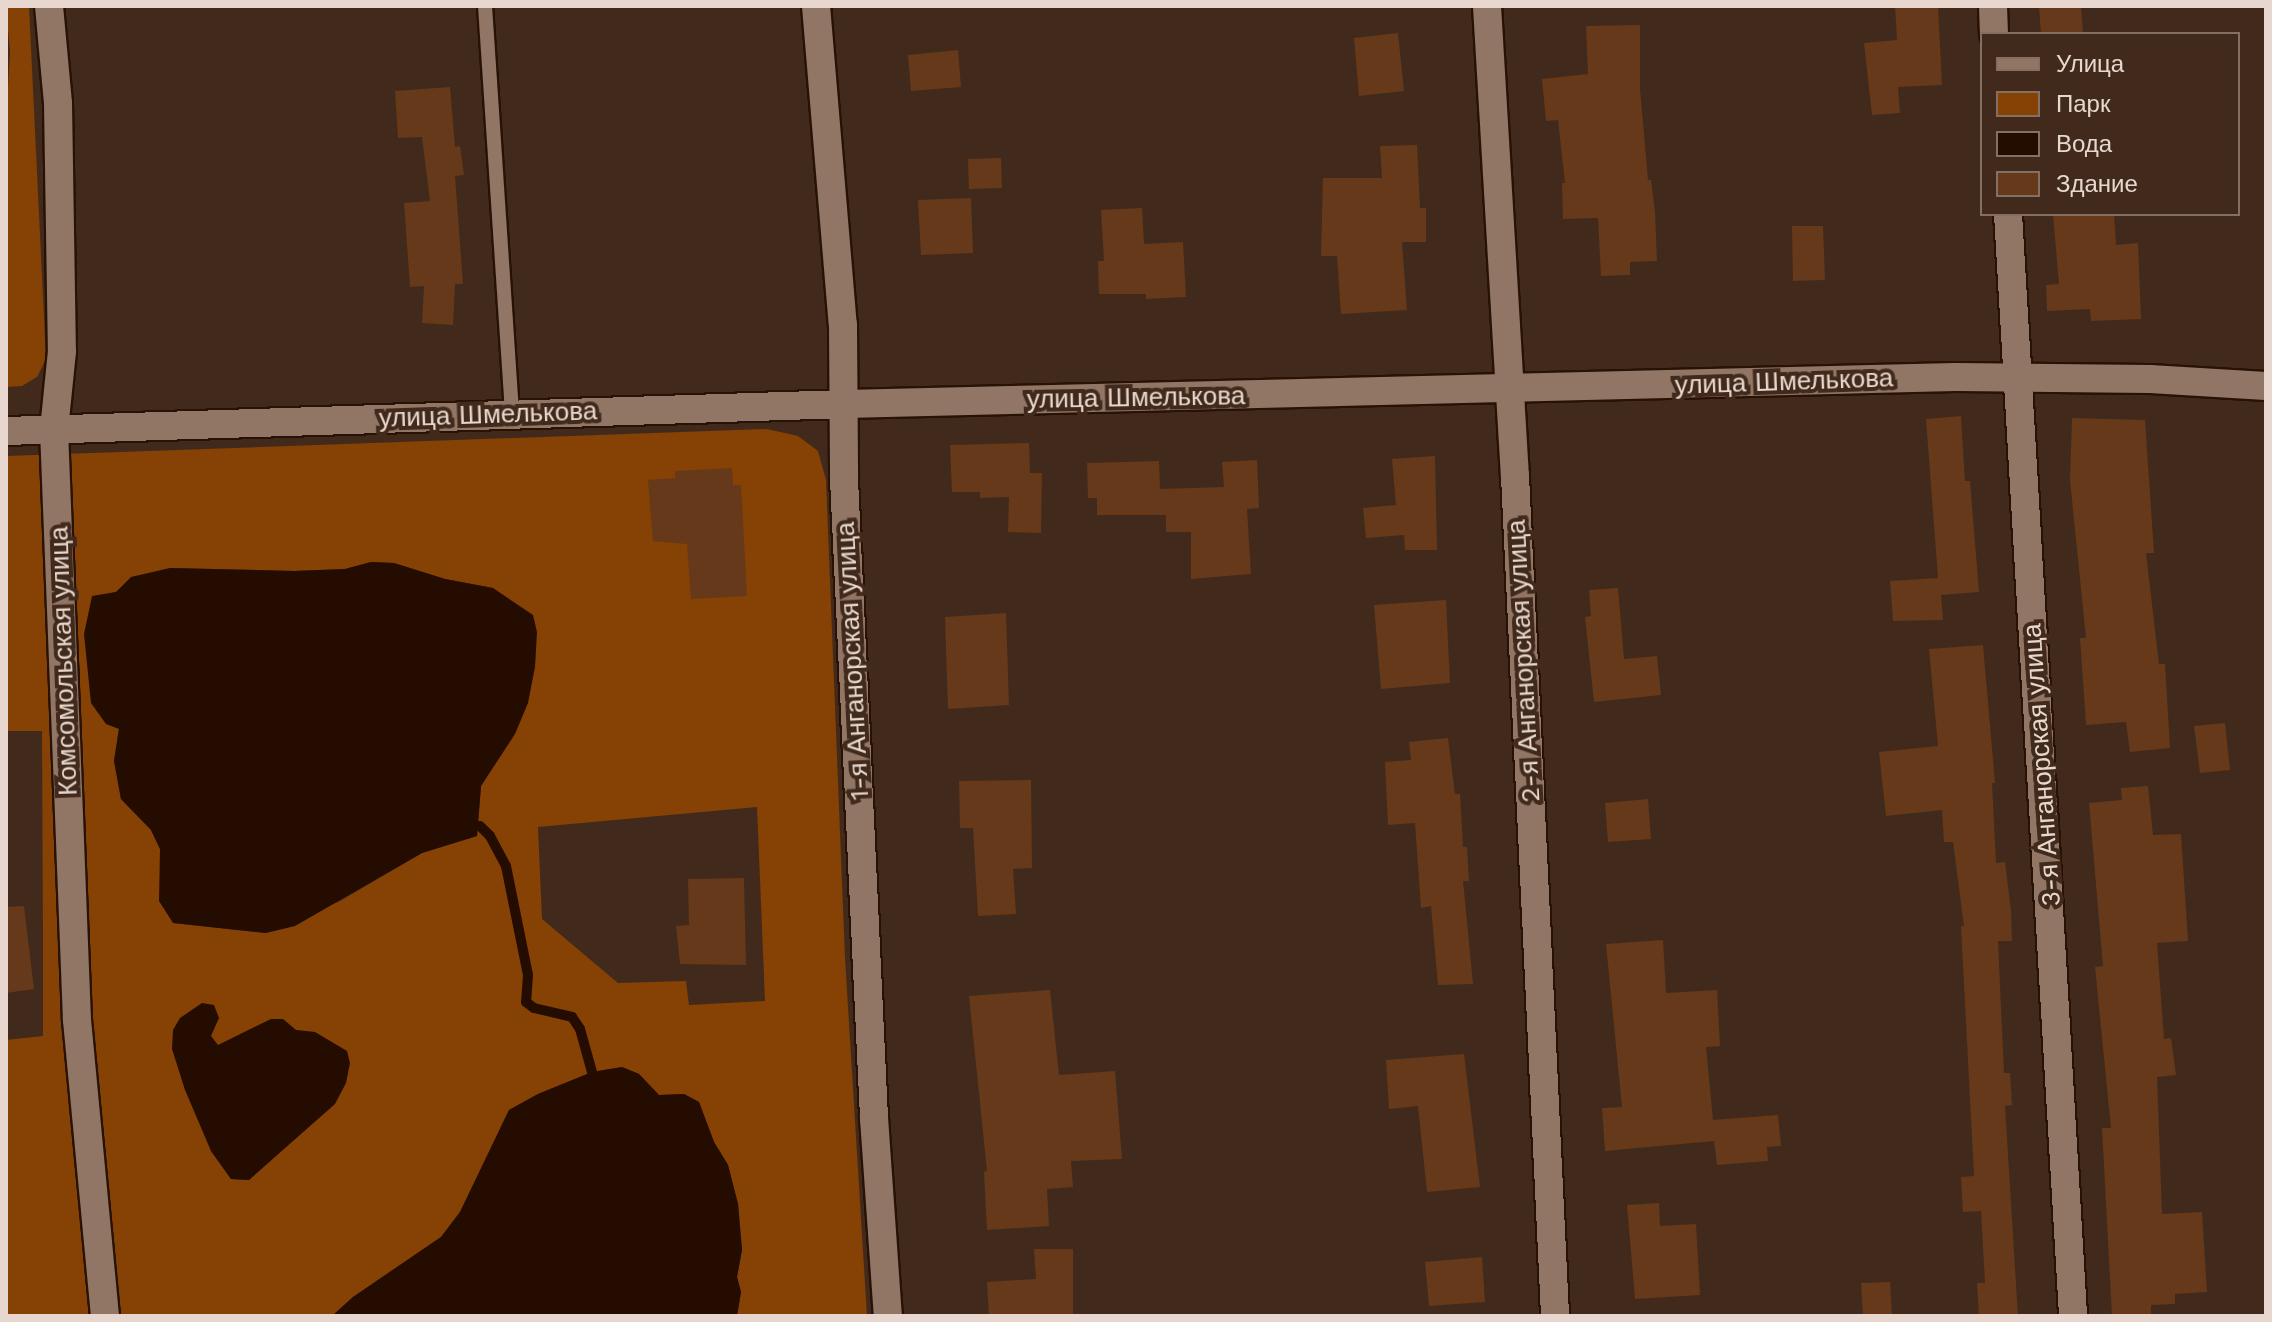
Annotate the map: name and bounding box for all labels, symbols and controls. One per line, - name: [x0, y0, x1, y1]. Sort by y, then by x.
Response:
- legend: [1980, 32, 2240, 216]
- text: Улица: [2056, 50, 2124, 78]
- text: Парк: [2056, 90, 2110, 118]
- text: Вода: [2056, 130, 2112, 158]
- text: Здание: [2056, 170, 2138, 198]
- street label: улица Шмелькова: [1674, 363, 1894, 401]
- street label: улица Шмелькова: [1027, 380, 1245, 416]
- street label: улица Шмелькова: [378, 396, 598, 434]
- street label: 2-я Анганорская улица: [1501, 519, 1547, 803]
- street label: 1-я Анганорская улица: [830, 521, 876, 801]
- street label: Комсомольская улица: [44, 526, 84, 796]
- street label: 3-я Анганорская улица: [2017, 622, 2067, 908]

